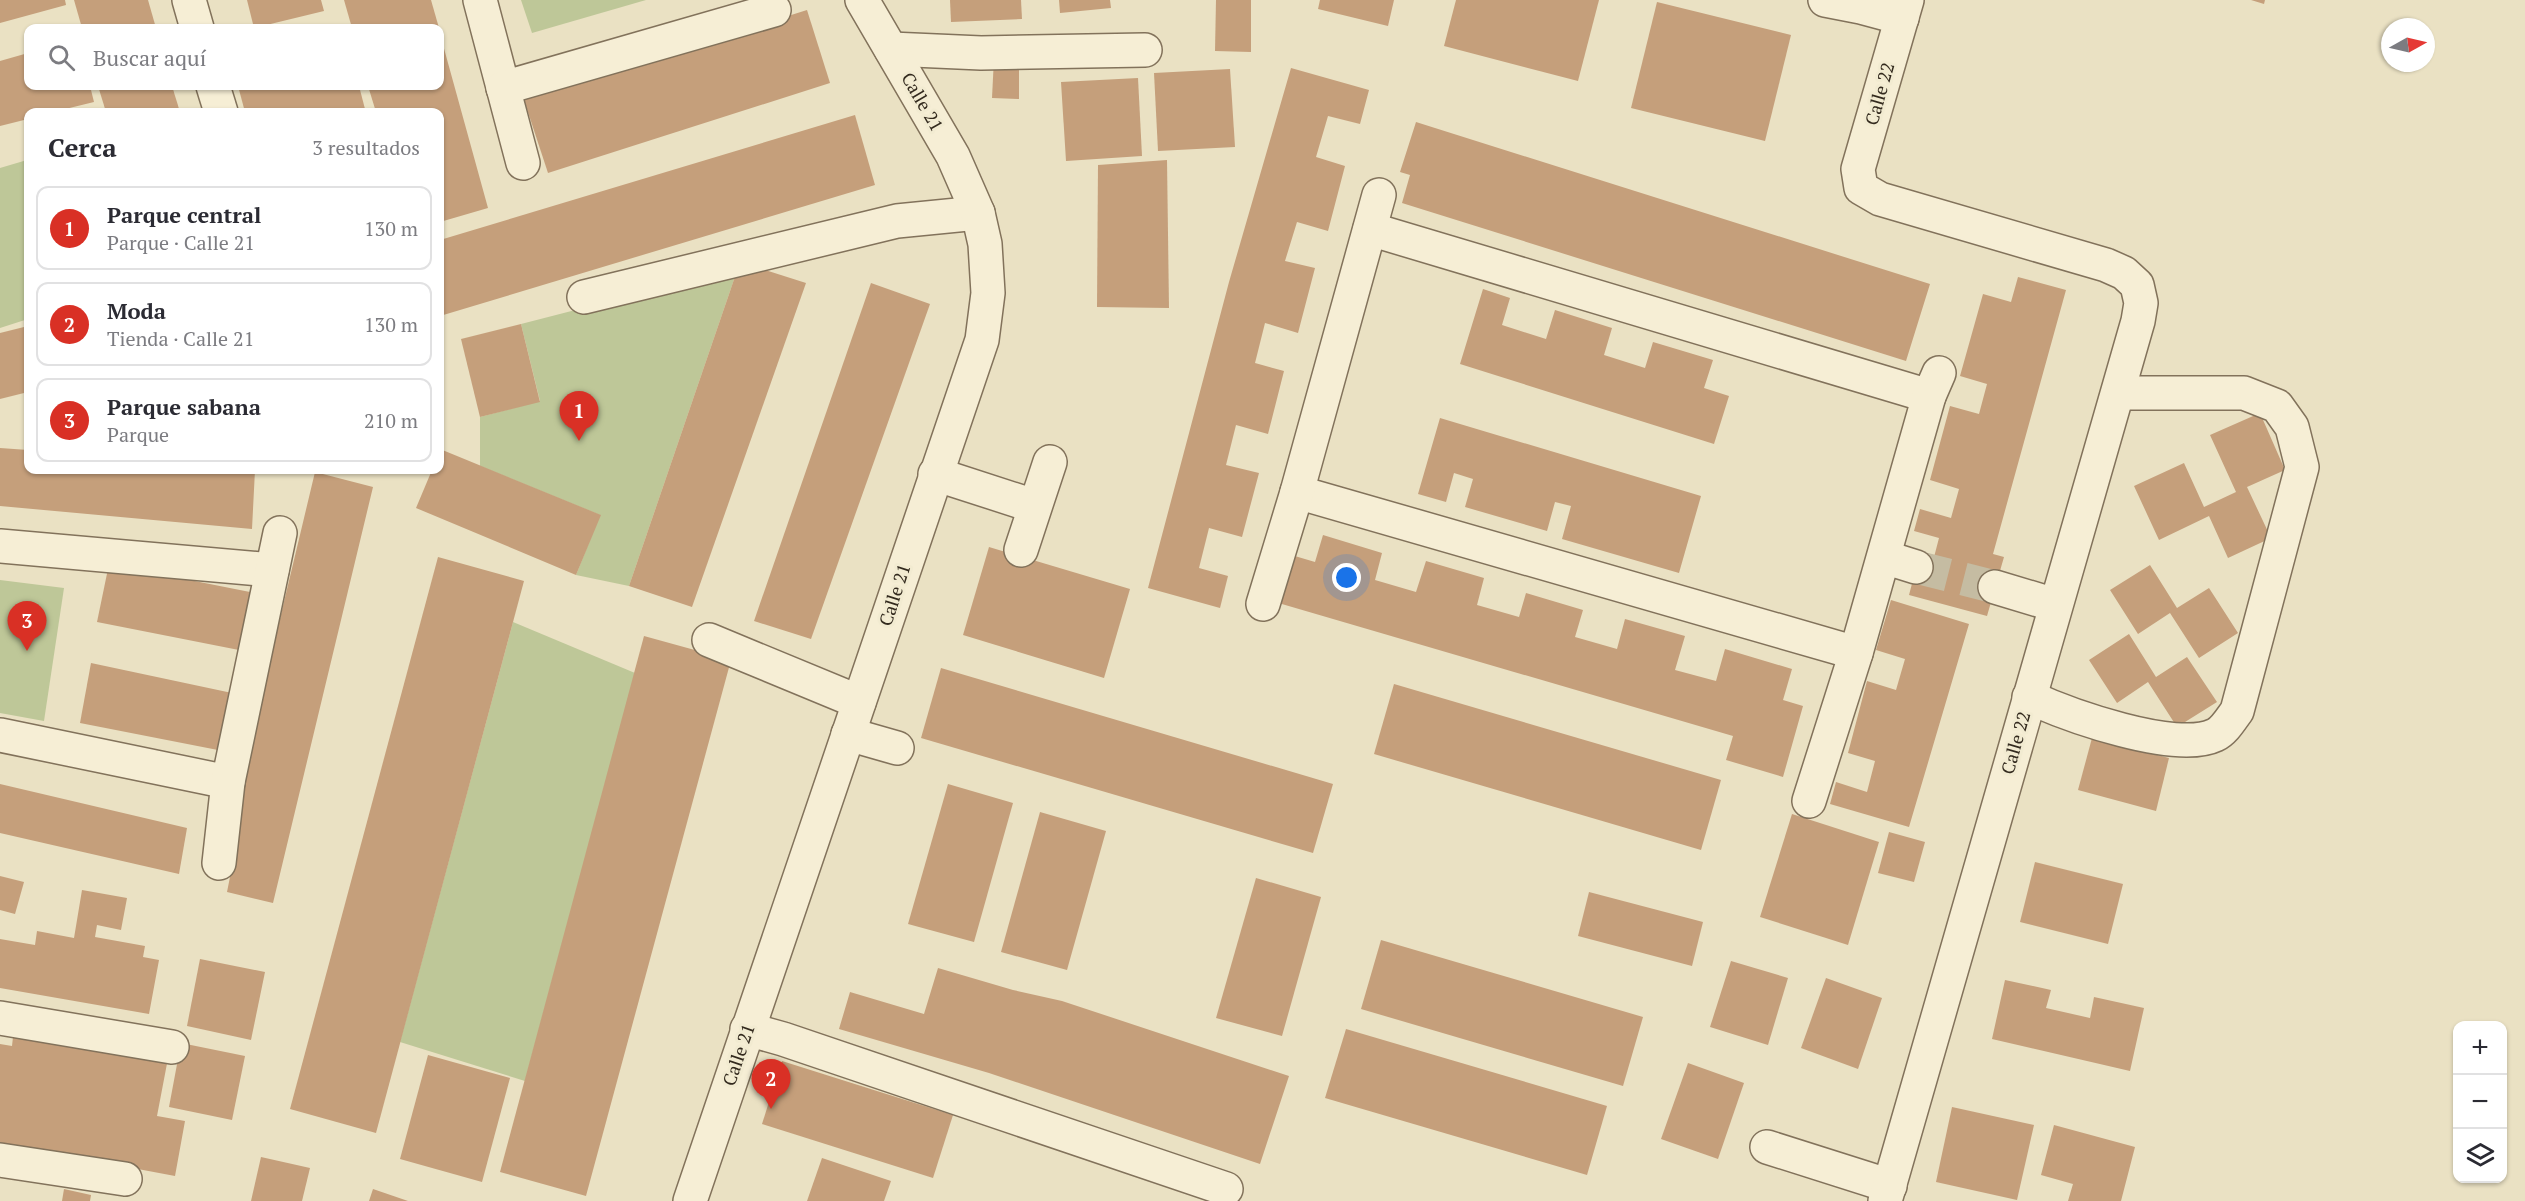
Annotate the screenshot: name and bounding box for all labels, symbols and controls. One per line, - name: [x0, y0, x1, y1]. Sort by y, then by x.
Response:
- north arrow: [2381, 18, 2435, 72]
- search box: [24, 24, 444, 90]
- icon: search: [45, 41, 78, 74]
- text: Buscar aquí: [93, 43, 206, 72]
- street label: Calle 22: [1859, 60, 1899, 128]
- street label: Calle 21: [896, 68, 949, 135]
- text: Cerca: [48, 130, 117, 164]
- text: 3 resultados: [312, 134, 420, 161]
- text: Parque central: [107, 200, 261, 229]
- text: 1: [64, 215, 75, 242]
- text: 130 m: [364, 215, 418, 242]
- text: Parque · Calle 21: [107, 229, 255, 256]
- text: Moda: [107, 296, 166, 325]
- text: 2: [64, 311, 75, 338]
- text: 130 m: [364, 311, 418, 338]
- text: Tienda · Calle 21: [107, 325, 254, 352]
- text: Parque sabana: [107, 392, 261, 421]
- pin: 1: [560, 392, 598, 441]
- text: 3: [64, 407, 75, 434]
- text: 210 m: [364, 407, 418, 434]
- text: Parque: [107, 421, 169, 448]
- street label: Calle 21: [873, 560, 915, 629]
- your location: [1332, 563, 1361, 592]
- pin: 3: [8, 602, 46, 651]
- street label: Calle 22: [1995, 709, 2035, 777]
- street label: Calle 21: [716, 1020, 760, 1089]
- map controls: [2453, 1021, 2507, 1183]
- button: +: [2453, 1021, 2507, 1075]
- pin: 2: [752, 1060, 790, 1109]
- button: −: [2453, 1075, 2507, 1129]
- button: layers: [2453, 1129, 2507, 1183]

